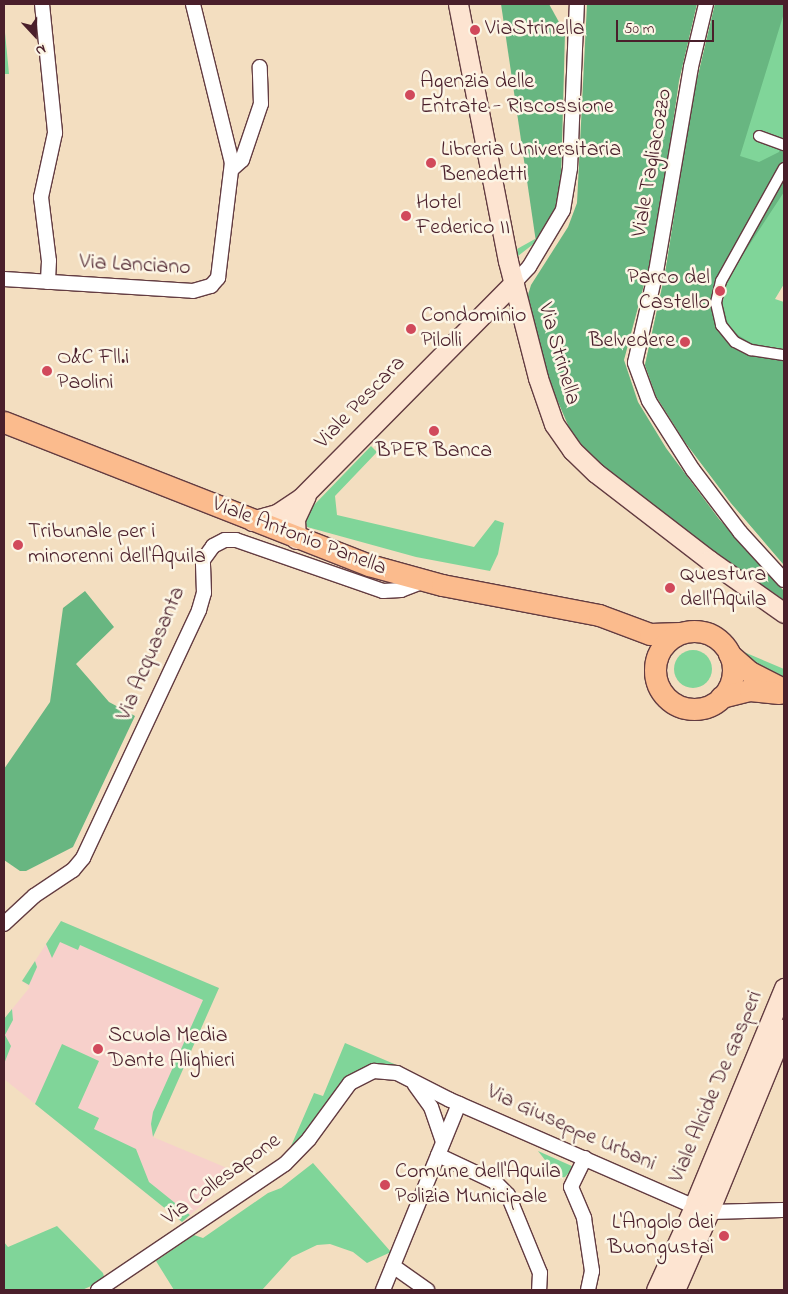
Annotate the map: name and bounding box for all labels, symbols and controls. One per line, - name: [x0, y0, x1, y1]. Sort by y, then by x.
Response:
- north arrow: [10, 10, 60, 60]
- scale bar: [618, 10, 716, 42]
- place label: ViaStrinella: [485, 17, 585, 43]
- text: 50 m: [624, 18, 654, 40]
- marker: ViaStrinella: [469, 24, 481, 36]
- text: N: [32, 38, 49, 61]
- place label: Agenzia delle Entrate - Riscossione: [420, 69, 614, 120]
- street label: Viale Tagliacozzo: [627, 87, 679, 239]
- marker: Agenzia delle Entrate - Riscossione: [404, 89, 416, 101]
- place label: Libreria Universitaria Benedetti: [441, 137, 621, 188]
- marker: Libreria Universitaria Benedetti: [425, 157, 437, 169]
- place label: Hotel Federico II: [416, 190, 510, 242]
- marker: Hotel Federico II: [400, 210, 412, 222]
- street label: Via Lanciano: [79, 250, 191, 282]
- place label: Parco del Castello: [627, 265, 710, 316]
- marker: Parco del Castello: [714, 285, 726, 297]
- street label: Via Strinella: [531, 300, 585, 408]
- place label: Condominio Pilolli: [421, 303, 526, 354]
- marker: Condominio Pilolli: [405, 323, 417, 335]
- place label: Belvedere: [589, 329, 675, 355]
- marker: Belvedere: [679, 336, 691, 348]
- place label: O&C Fll.i Paolini: [57, 345, 129, 396]
- street label: Viale Pescara: [310, 351, 412, 455]
- marker: O&C Fll.i Paolini: [41, 365, 53, 377]
- marker: BPER Banca: [428, 425, 440, 437]
- place label: BPER Banca: [376, 439, 492, 465]
- street label: Viale Antonio Panella: [208, 492, 390, 582]
- place label: Tribunale per i minorenni dell'Aquila: [28, 519, 206, 570]
- marker: Tribunale per i minorenni dell'Aquila: [12, 539, 24, 551]
- place label: Questura dell'Aquila: [680, 562, 767, 614]
- marker: Questura dell'Aquila: [664, 582, 676, 594]
- street label: Via Acquasanta: [112, 583, 192, 725]
- street label: Viale Alcide De Gasperi: [665, 987, 769, 1187]
- place label: Scuola Media Dante Alighieri: [108, 1023, 235, 1074]
- marker: Scuola Media Dante Alighieri: [92, 1043, 104, 1055]
- street label: Via Giuseppe Urbani: [482, 1080, 660, 1178]
- street label: Via Collesapone: [158, 1128, 286, 1232]
- place label: Comune dell'Aquila Polizia Municipale: [395, 1159, 561, 1210]
- marker: Comune dell'Aquila Polizia Municipale: [379, 1179, 391, 1191]
- place label: L'Angolo dei Buongustai: [608, 1210, 714, 1262]
- marker: L'Angolo dei Buongustai: [718, 1230, 730, 1242]

